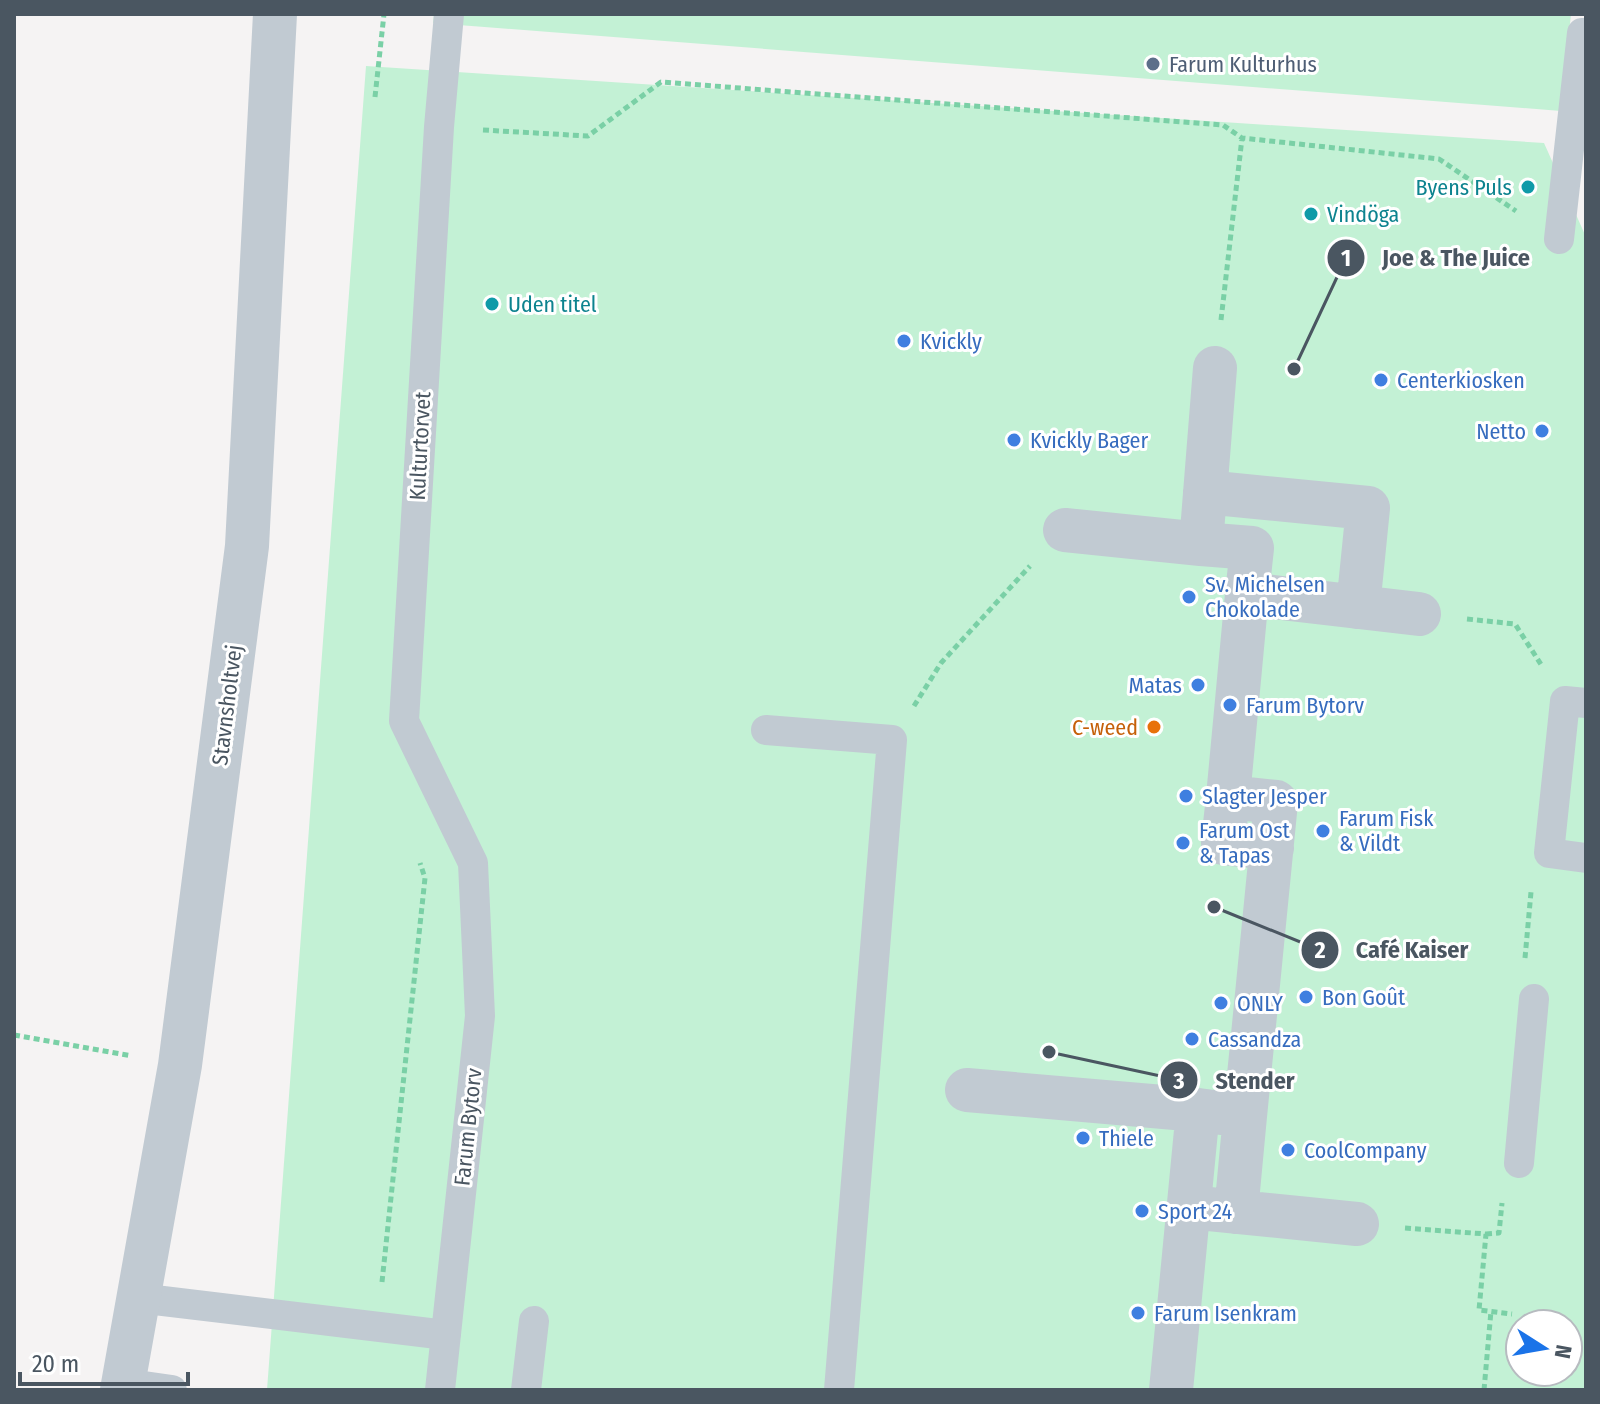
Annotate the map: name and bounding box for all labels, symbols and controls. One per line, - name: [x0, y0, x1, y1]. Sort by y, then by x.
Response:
- place label: Farum Kulturhus: [1169, 51, 1317, 78]
- marker: Farum Kulturhus: [1144, 55, 1162, 73]
- place label: Byens Puls: [1416, 174, 1512, 201]
- marker: Byens Puls: [1519, 178, 1537, 196]
- place label: Vindöga: [1327, 201, 1399, 228]
- marker: Vindöga: [1302, 205, 1320, 223]
- callout: Joe & The Juice: [1326, 234, 1546, 282]
- text: 1: [1341, 244, 1351, 272]
- text: Joe & The Juice: [1381, 244, 1530, 272]
- place label: Uden titel: [508, 291, 597, 318]
- marker: Uden titel: [483, 295, 501, 313]
- place label: Kvickly: [920, 328, 982, 355]
- marker: Kvickly: [895, 332, 913, 350]
- place label: Centerkiosken: [1397, 367, 1525, 394]
- marker: Centerkiosken: [1372, 371, 1390, 389]
- street label: Kulturtorvet: [404, 390, 436, 501]
- place label: Netto: [1476, 418, 1526, 445]
- marker: Netto: [1533, 422, 1551, 440]
- place label: Kvickly Bager: [1030, 427, 1148, 454]
- marker: Kvickly Bager: [1005, 431, 1023, 449]
- place label: Sv. Michelsen Chokolade: [1205, 571, 1325, 623]
- marker: Sv. Michelsen Chokolade: [1180, 588, 1198, 606]
- street label: Stavnsholtvej: [206, 643, 248, 767]
- place label: Matas: [1129, 672, 1182, 699]
- marker: Matas: [1189, 676, 1207, 694]
- place label: Farum Bytorv: [1246, 692, 1364, 719]
- marker: Farum Bytorv: [1221, 696, 1239, 714]
- place label: C-weed: [1072, 714, 1138, 741]
- marker: C-weed: [1145, 718, 1163, 736]
- place label: Slagter Jesper: [1202, 783, 1327, 810]
- marker: Slagter Jesper: [1177, 787, 1195, 805]
- place label: Farum Fisk & Vildt: [1339, 805, 1434, 857]
- place label: Farum Ost & Tapas: [1199, 817, 1291, 869]
- marker: Farum Fisk & Vildt: [1314, 822, 1332, 840]
- marker: Farum Ost & Tapas: [1174, 834, 1192, 852]
- callout: Café Kaiser: [1300, 926, 1485, 974]
- text: 2: [1313, 936, 1326, 964]
- text: Café Kaiser: [1356, 936, 1468, 964]
- place label: Bon Goût: [1322, 984, 1406, 1011]
- marker: Bon Goût: [1297, 988, 1315, 1006]
- place label: ONLY: [1237, 990, 1283, 1017]
- marker: ONLY: [1212, 994, 1230, 1012]
- place label: Cassandza: [1208, 1026, 1301, 1053]
- marker: Cassandza: [1183, 1030, 1201, 1048]
- callout: Stender: [1159, 1056, 1311, 1104]
- street label: Farum Bytorv: [448, 1067, 488, 1187]
- text: 3: [1172, 1067, 1185, 1095]
- text: Stender: [1215, 1067, 1295, 1095]
- place label: Thiele: [1099, 1125, 1154, 1152]
- marker: Thiele: [1074, 1129, 1092, 1147]
- place label: CoolCompany: [1304, 1137, 1427, 1164]
- marker: CoolCompany: [1279, 1141, 1297, 1159]
- place label: Sport 24: [1158, 1198, 1232, 1225]
- marker: Sport 24: [1133, 1202, 1151, 1220]
- place label: Farum Isenkram: [1154, 1300, 1297, 1327]
- marker: Farum Isenkram: [1129, 1304, 1147, 1322]
- north arrow: [1504, 1308, 1584, 1388]
- scale bar: [20, 1336, 188, 1386]
- text: N: [1549, 1343, 1578, 1361]
- text: 20 m: [32, 1350, 79, 1378]

